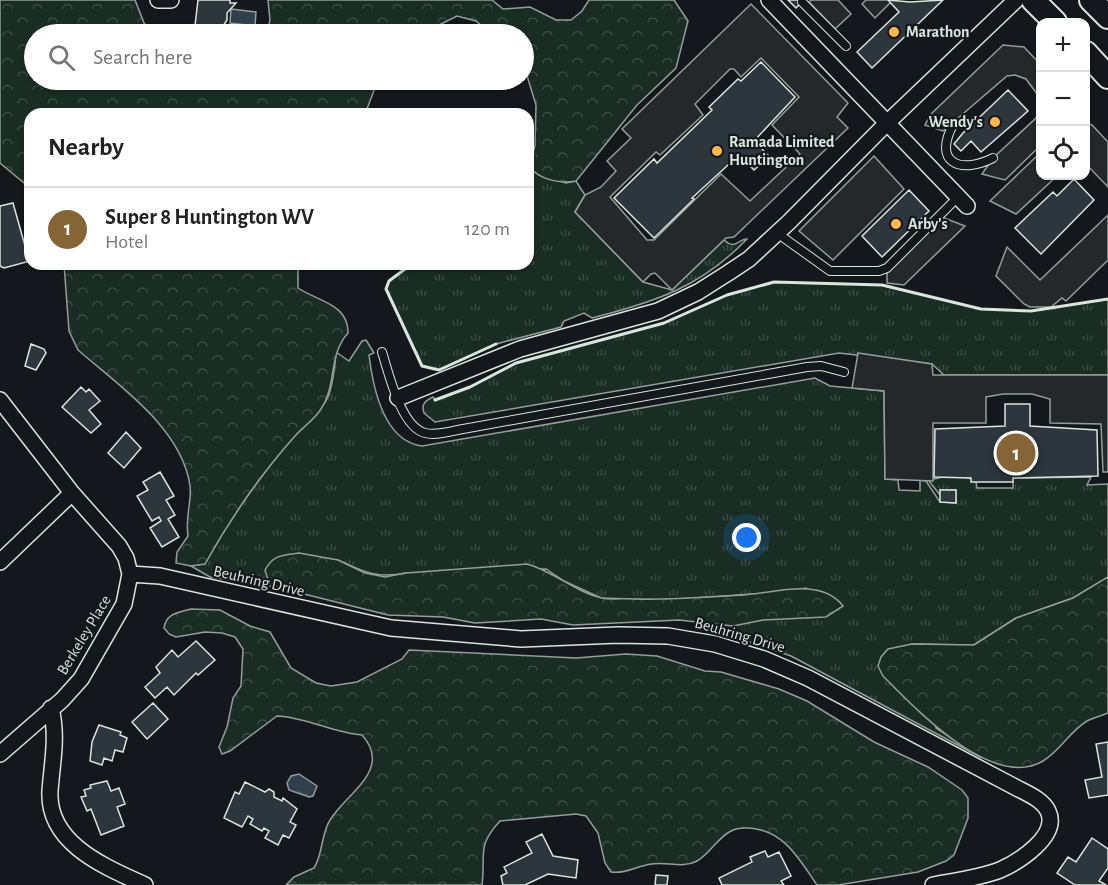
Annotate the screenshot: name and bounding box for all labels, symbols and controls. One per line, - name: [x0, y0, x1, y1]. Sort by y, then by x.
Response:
- map controls: [1036, 18, 1090, 180]
- button: +: [1036, 18, 1090, 72]
- search box: [24, 24, 534, 90]
- place label: Marathon: [906, 24, 970, 40]
- marker: Marathon: [887, 25, 901, 39]
- icon: search: [45, 41, 78, 74]
- text: Search here: [93, 46, 192, 68]
- button: −: [1036, 72, 1090, 126]
- place label: Wendy's: [928, 114, 983, 131]
- marker: Wendy's: [988, 115, 1002, 129]
- button: locate: [1036, 126, 1090, 180]
- text: Nearby: [48, 134, 124, 160]
- place label: Ramada Limited Huntington: [729, 134, 835, 168]
- marker: Ramada Limited Huntington: [710, 144, 724, 158]
- text: Super 8 Huntington WV: [105, 206, 314, 228]
- place label: Arby's: [908, 216, 948, 233]
- marker: Arby's: [889, 217, 903, 231]
- text: 1: [64, 219, 71, 239]
- text: 120 m: [464, 219, 510, 239]
- text: Hotel: [105, 232, 148, 252]
- pin: 1: [996, 430, 1036, 476]
- your location: [732, 523, 761, 552]
- street label: Beuhring Drive: [212, 563, 306, 599]
- street label: Berkeley Place: [54, 593, 115, 678]
- street label: Beuhring Drive: [693, 614, 787, 656]

